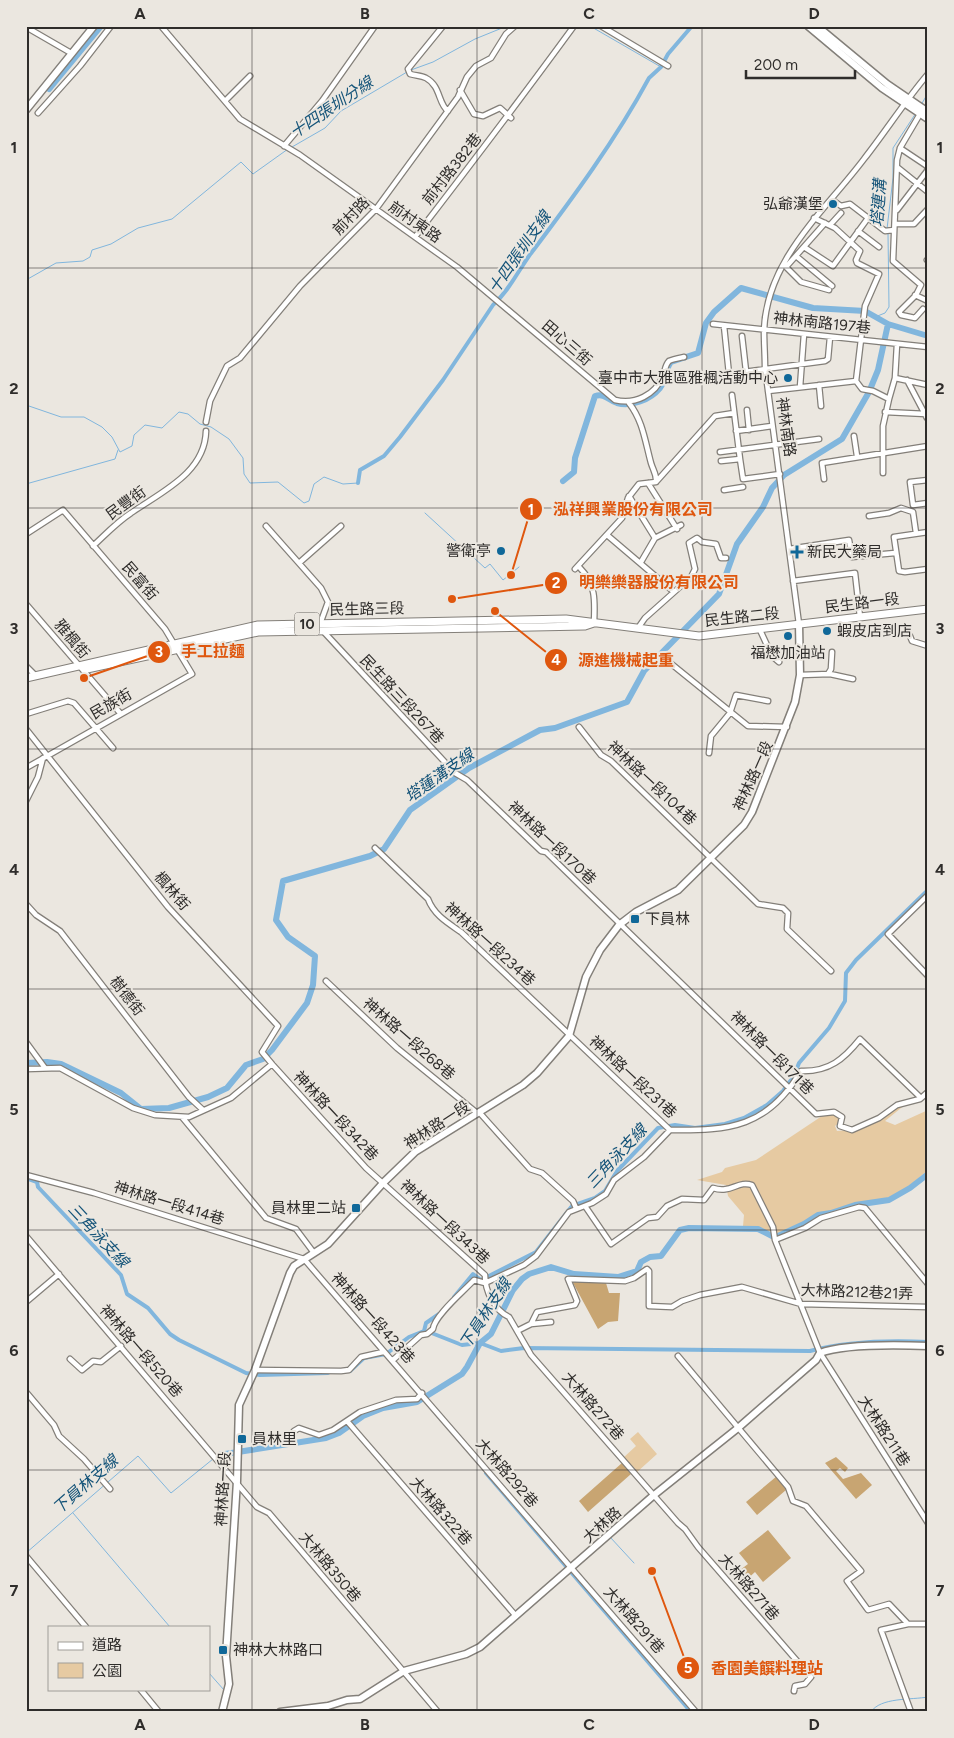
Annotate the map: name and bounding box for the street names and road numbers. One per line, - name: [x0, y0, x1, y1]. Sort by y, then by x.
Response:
- street label: 前村路382巷: [419, 130, 485, 208]
- street label: 前村路: [329, 194, 373, 238]
- street label: 前村東路: [385, 197, 445, 247]
- street label: 神林南路197巷: [772, 309, 872, 337]
- street label: 田心三街: [538, 317, 596, 369]
- street label: 神林南路: [773, 396, 799, 458]
- street label: 民豐街: [103, 482, 149, 524]
- street label: 民富街: [118, 558, 162, 604]
- street label: 民生路一段: [824, 589, 900, 617]
- street label: 民生路三段: [329, 599, 405, 619]
- street label: 民生路二段: [704, 604, 780, 630]
- road number: 10: [294, 612, 320, 636]
- street label: 雅楓街: [51, 616, 93, 662]
- street label: 民生路三段267巷: [356, 651, 448, 747]
- street label: 民族街: [87, 685, 135, 723]
- street label: 神林路一段104巷: [604, 737, 700, 829]
- street label: 神林路一段: [730, 738, 776, 814]
- street label: 神林路一段170巷: [504, 798, 600, 888]
- street label: 楓林街: [150, 868, 194, 914]
- street label: 神林路一段234巷: [441, 899, 539, 989]
- street label: 樹德街: [106, 973, 148, 1019]
- street label: 神林路一段268巷: [359, 994, 459, 1084]
- street label: 神林路一段171巷: [727, 1008, 817, 1098]
- street label: 神林路一段231巷: [586, 1032, 680, 1122]
- street label: 神林路一段342巷: [290, 1067, 382, 1165]
- street label: 神林路一段: [401, 1097, 473, 1153]
- street label: 神林路一段343巷: [397, 1176, 493, 1268]
- street label: 神林路一段414巷: [111, 1178, 227, 1228]
- street label: 神林路一段423巷: [328, 1269, 418, 1367]
- street label: 大林路212巷21弄: [800, 1281, 914, 1303]
- street label: 神林路一段520巷: [96, 1301, 186, 1401]
- street label: 大林路272巷: [558, 1368, 628, 1444]
- street label: 大林路211巷: [854, 1392, 914, 1470]
- street label: 大林路292巷: [472, 1435, 542, 1511]
- street label: 神林路一段: [212, 1451, 234, 1527]
- street label: 大林路322巷: [406, 1473, 476, 1549]
- street label: 大林路: [579, 1503, 625, 1547]
- street label: 大林路350巷: [295, 1528, 365, 1606]
- street label: 大林路271巷: [715, 1550, 783, 1624]
- street label: 大林路291巷: [600, 1583, 668, 1657]

